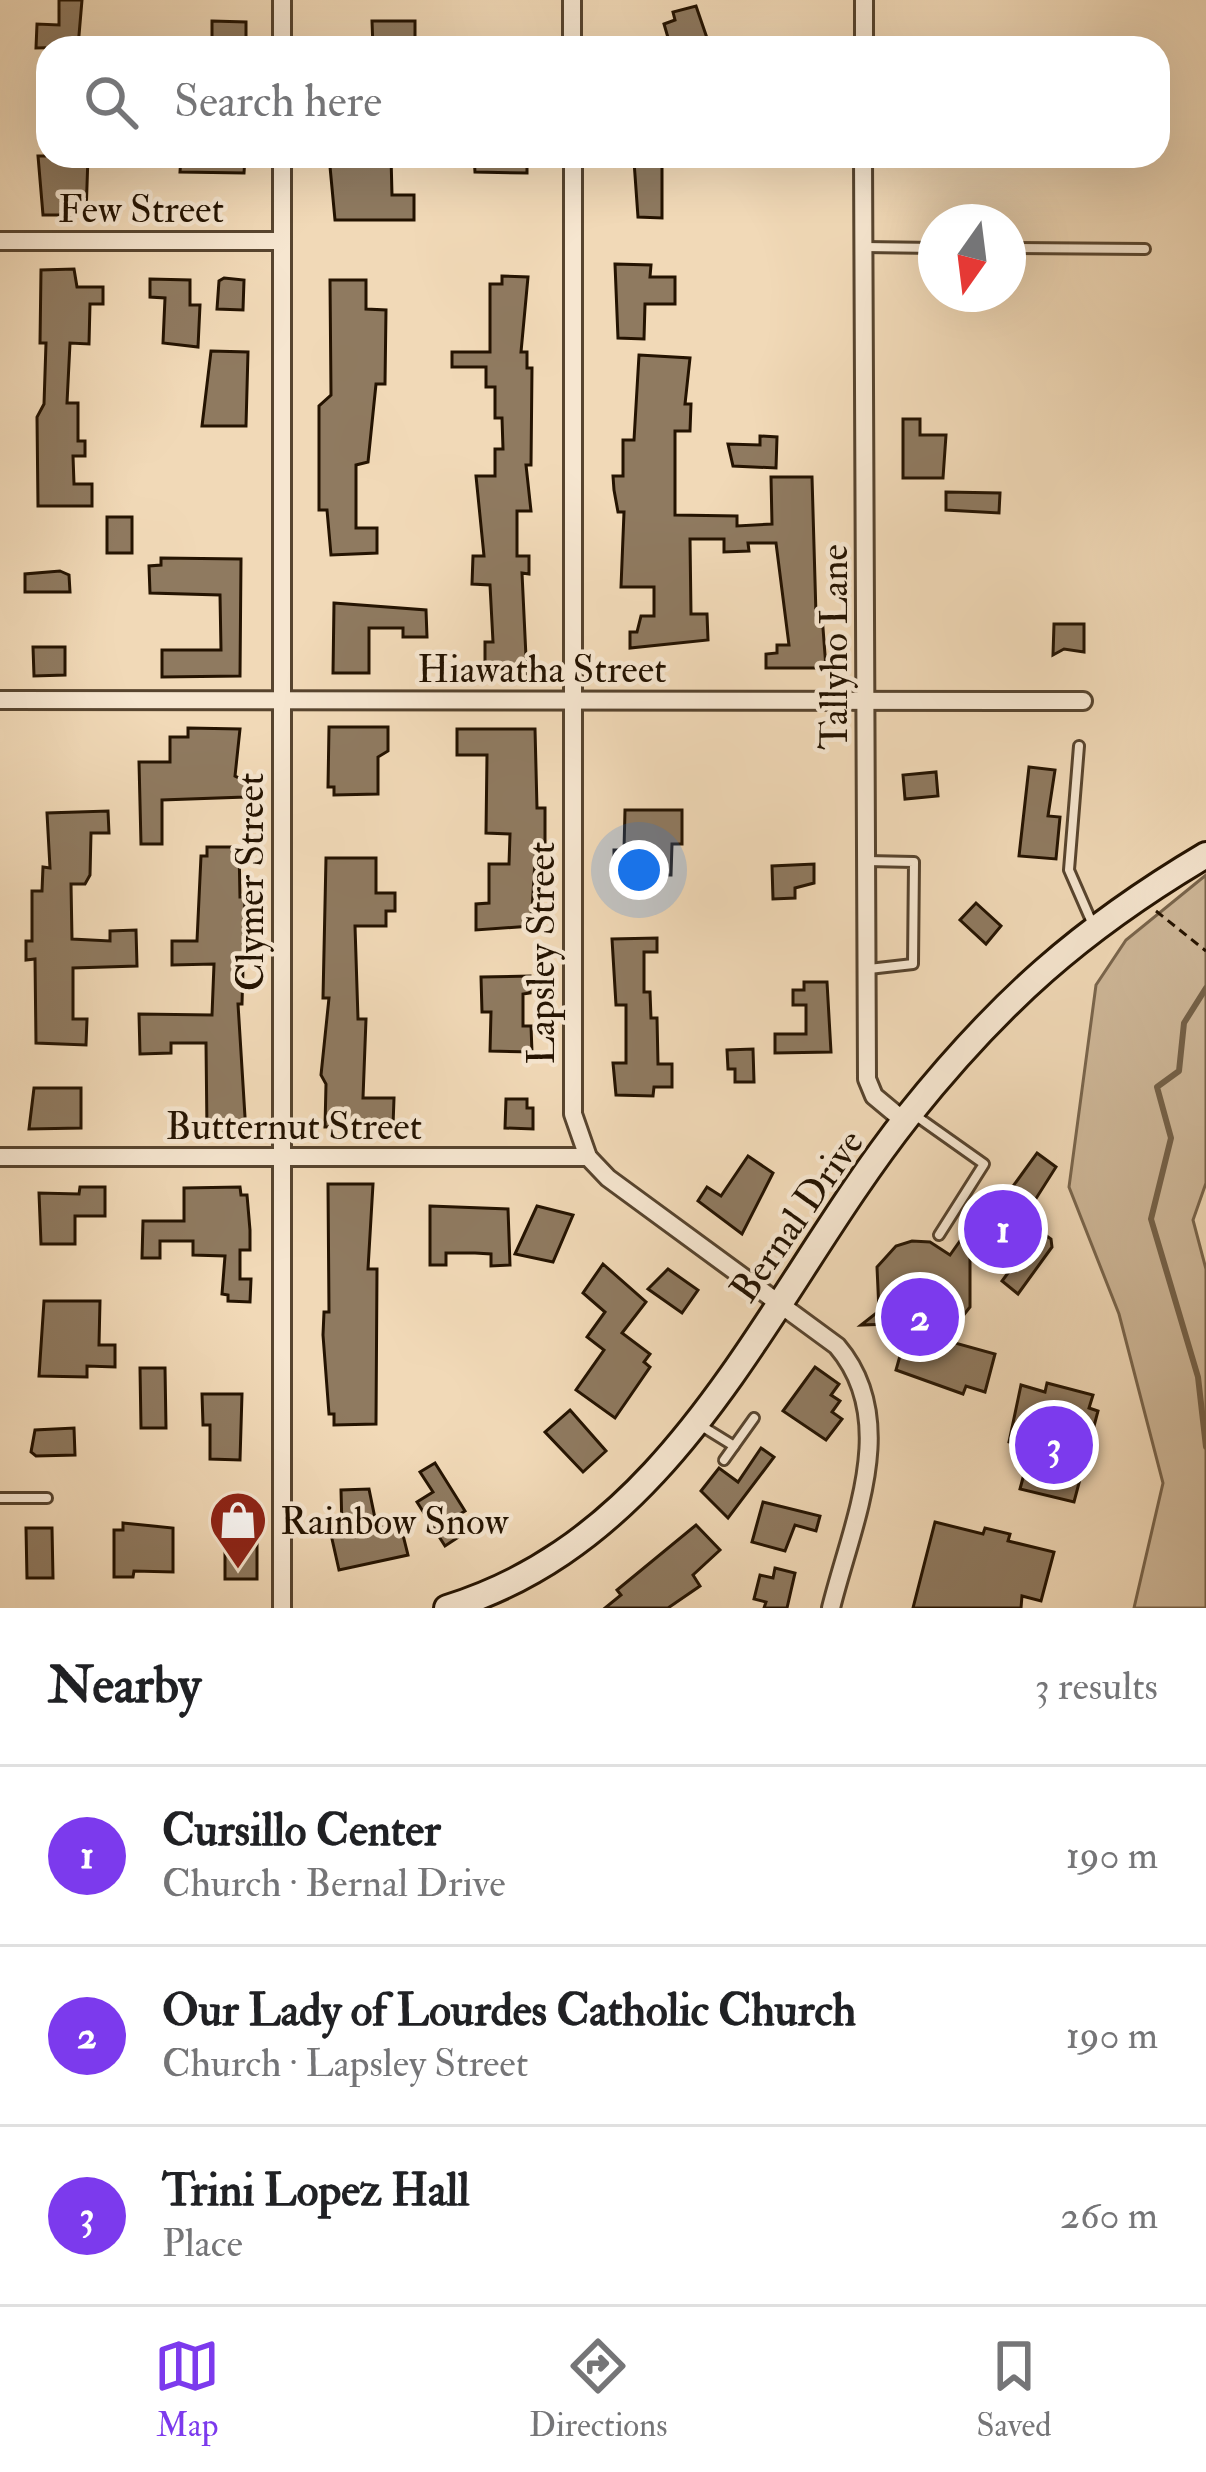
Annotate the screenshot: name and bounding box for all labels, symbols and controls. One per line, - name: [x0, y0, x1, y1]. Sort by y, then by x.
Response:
- search box: [36, 36, 1170, 168]
- icon: search: [78, 69, 144, 135]
- text: Search here: [174, 74, 382, 130]
- street label: Few Street: [58, 185, 224, 234]
- north arrow: [918, 204, 1026, 312]
- street label: Tallyho Lane: [810, 544, 859, 750]
- street label: Hiawatha Street: [417, 645, 667, 694]
- street label: Clymer Street: [226, 773, 275, 991]
- your location: [609, 840, 669, 900]
- street label: Lapsley Street: [517, 842, 566, 1064]
- street label: Butternut Street: [166, 1102, 422, 1151]
- street label: Bernal Drive: [720, 1120, 875, 1312]
- pin: 1: [964, 1184, 1042, 1274]
- pin: 2: [881, 1272, 959, 1362]
- pin: 3: [1015, 1400, 1093, 1490]
- shop icon: Rainbow Snow: [207, 1489, 269, 1571]
- place label: Rainbow Snow: [280, 1497, 509, 1546]
- text: Nearby: [48, 1654, 201, 1718]
- text: 3 results: [1035, 1662, 1158, 1711]
- text: Cursillo Center: [162, 1803, 441, 1859]
- text: 1: [80, 1831, 94, 1880]
- text: 190 m: [1066, 1831, 1158, 1880]
- text: Church · Bernal Drive: [162, 1859, 506, 1908]
- text: Our Lady of Lourdes Catholic Church: [162, 1983, 856, 2039]
- text: 2: [77, 2011, 97, 2060]
- text: 190 m: [1066, 2011, 1158, 2060]
- text: Church · Lapsley Street: [162, 2039, 528, 2088]
- text: Trini Lopez Hall: [162, 2163, 470, 2219]
- text: 3: [80, 2191, 94, 2240]
- text: 260 m: [1060, 2191, 1158, 2240]
- text: Place: [162, 2219, 243, 2268]
- tab: Map: [154, 2333, 220, 2446]
- tab: Directions: [529, 2333, 668, 2446]
- tab: Saved: [976, 2333, 1052, 2446]

